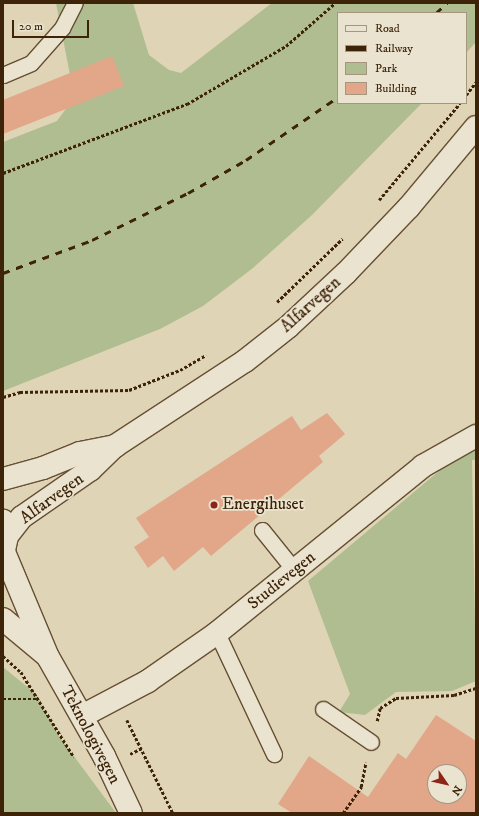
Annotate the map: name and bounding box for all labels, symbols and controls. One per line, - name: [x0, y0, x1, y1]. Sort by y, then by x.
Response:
- scale bar: [14, 12, 91, 38]
- legend: [337, 12, 467, 104]
- text: 20 m: [19, 19, 43, 34]
- text: Road: [375, 21, 400, 36]
- text: Railway: [375, 41, 413, 56]
- text: Park: [375, 61, 397, 76]
- text: Building: [375, 81, 416, 96]
- street label: Alfarvegen: [277, 273, 345, 337]
- street label: Alfarvegen: [16, 469, 88, 529]
- place label: Energihuset: [222, 495, 304, 515]
- marker: Energihuset: [209, 500, 219, 510]
- street label: Studievegen: [244, 548, 320, 614]
- street label: Teknologivegen: [56, 682, 124, 788]
- north arrow: [427, 764, 467, 804]
- text: N: [448, 782, 464, 798]

